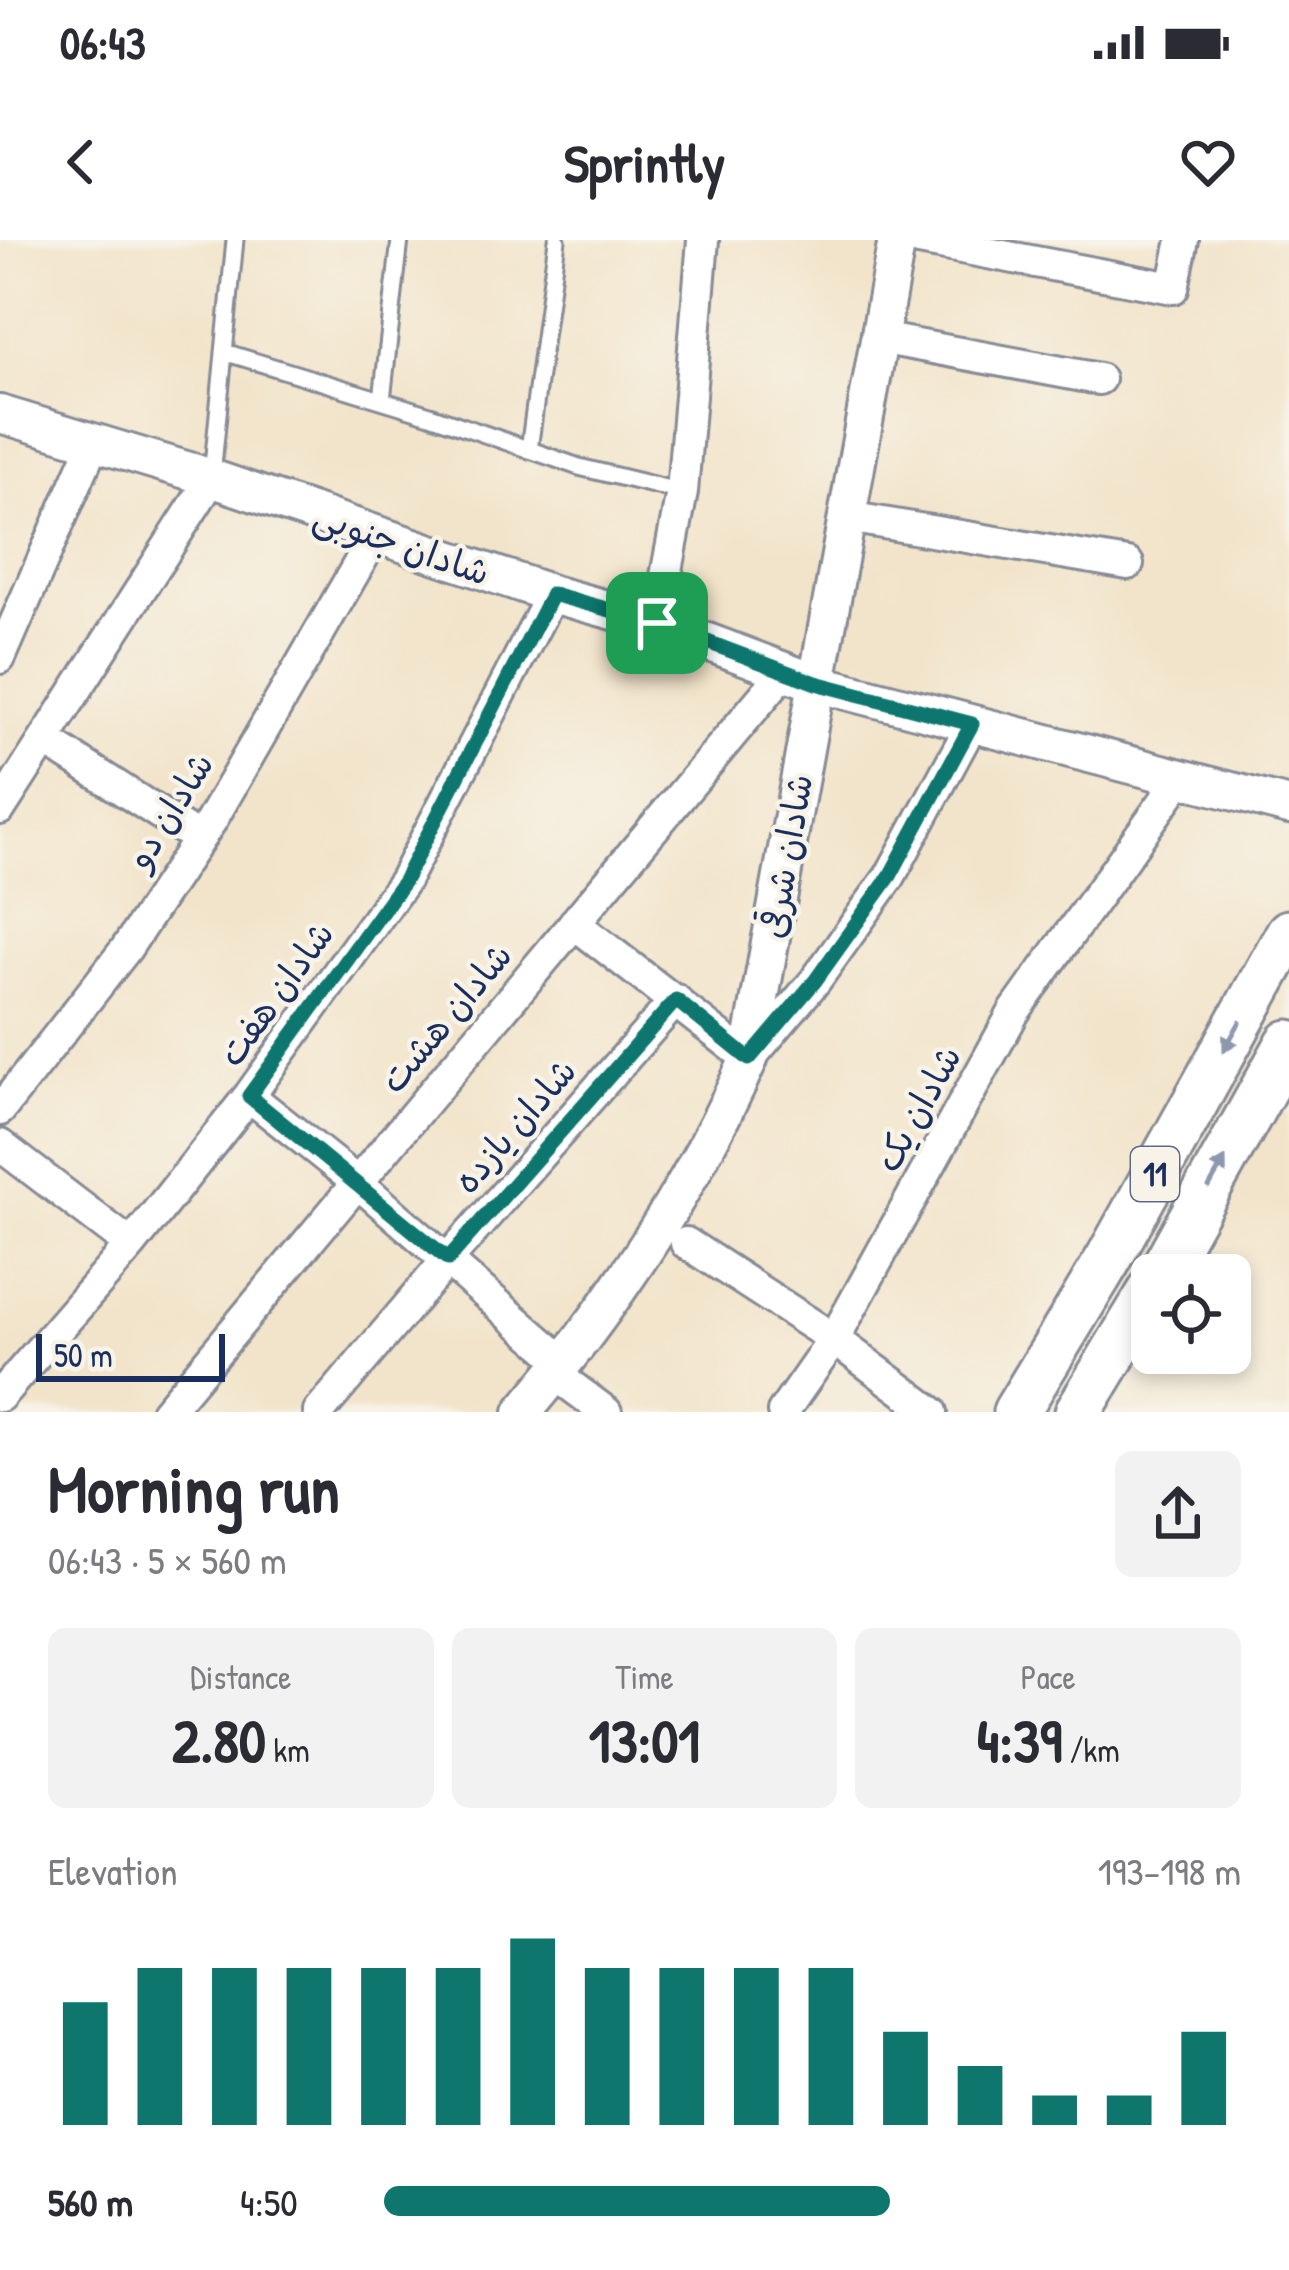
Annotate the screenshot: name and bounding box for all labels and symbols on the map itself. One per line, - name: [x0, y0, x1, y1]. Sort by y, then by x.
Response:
- street label: شادان جنوبی: [307, 490, 497, 596]
- pin: [606, 572, 708, 674]
- street label: شادان دو: [112, 742, 224, 880]
- street label: شادان شرقی: [746, 770, 824, 942]
- street label: شادان هفت: [206, 911, 344, 1075]
- street label: شادان هشت: [368, 931, 522, 1103]
- one-way arrow: [1222, 1018, 1243, 1053]
- street label: شادان یک: [862, 1036, 972, 1180]
- street label: شادان یازده: [441, 1047, 587, 1203]
- road number: 11: [1131, 1147, 1179, 1201]
- one-way arrow: [1206, 1155, 1227, 1190]
- scale bar: [36, 1328, 225, 1381]

